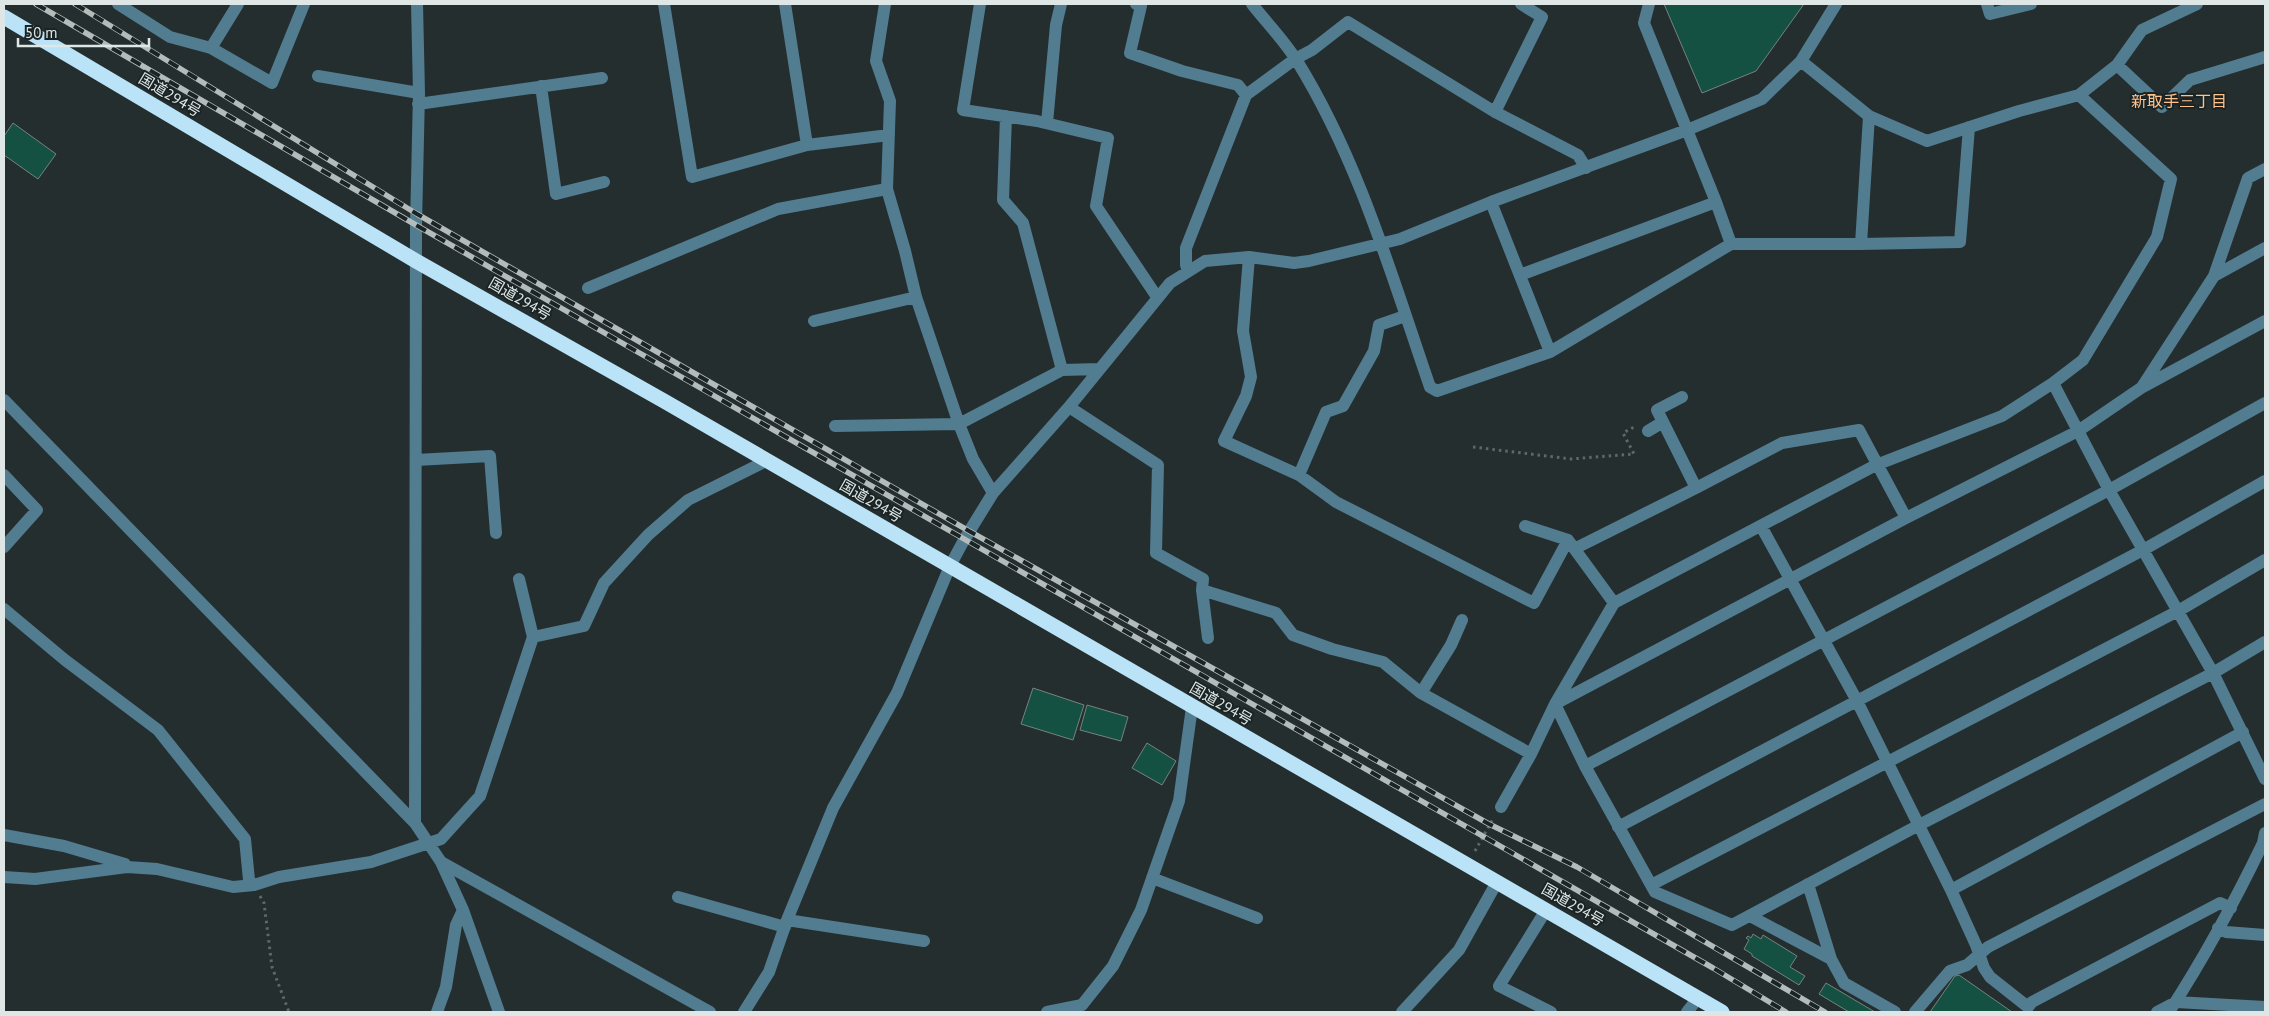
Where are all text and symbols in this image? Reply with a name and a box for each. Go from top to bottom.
scale bar [18,15,149,47]
text: 50 m [25,23,58,42]
street label: 国道294号 [136,69,205,121]
district label: 新取手三丁目 [2131,91,2227,111]
street label: 国道294号 [485,273,555,324]
street label: 国道294号 [836,475,906,526]
street label: 国道294号 [1186,678,1256,729]
street label: 国道294号 [1538,879,1608,930]

